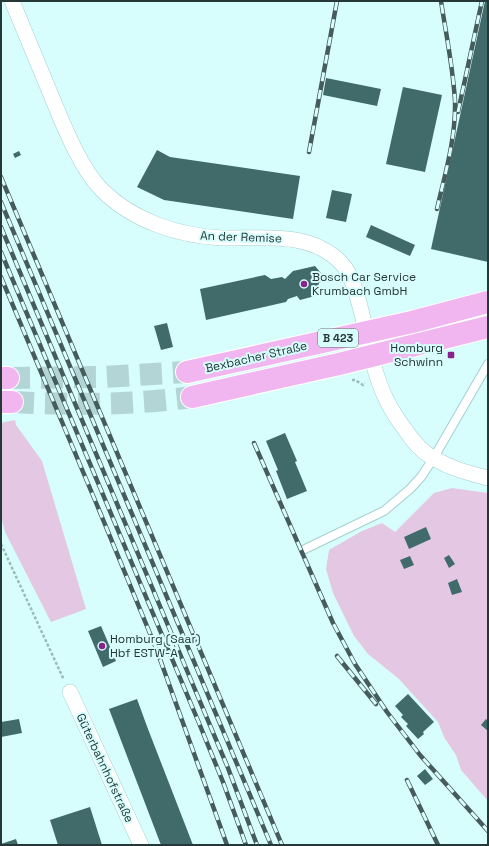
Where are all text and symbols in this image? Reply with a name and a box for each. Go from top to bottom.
street label: An der Remise [200,228,282,246]
place label: Bosch Car Service Krumbach GmbH [312,269,416,299]
marker: Bosch Car Service Krumbach GmbH [299,279,309,289]
road number: B 423 [318,329,358,347]
street label: Bexbacher Straße [203,337,309,377]
place label: Homburg Schwinn [390,340,443,370]
marker: Homburg Schwinn [446,350,456,360]
place label: Homburg (Saar) Hbf ESTW-A [110,631,200,661]
marker: Homburg (Saar) Hbf ESTW-A [97,641,107,651]
street label: Güterbahnhofstraße [73,711,137,825]

